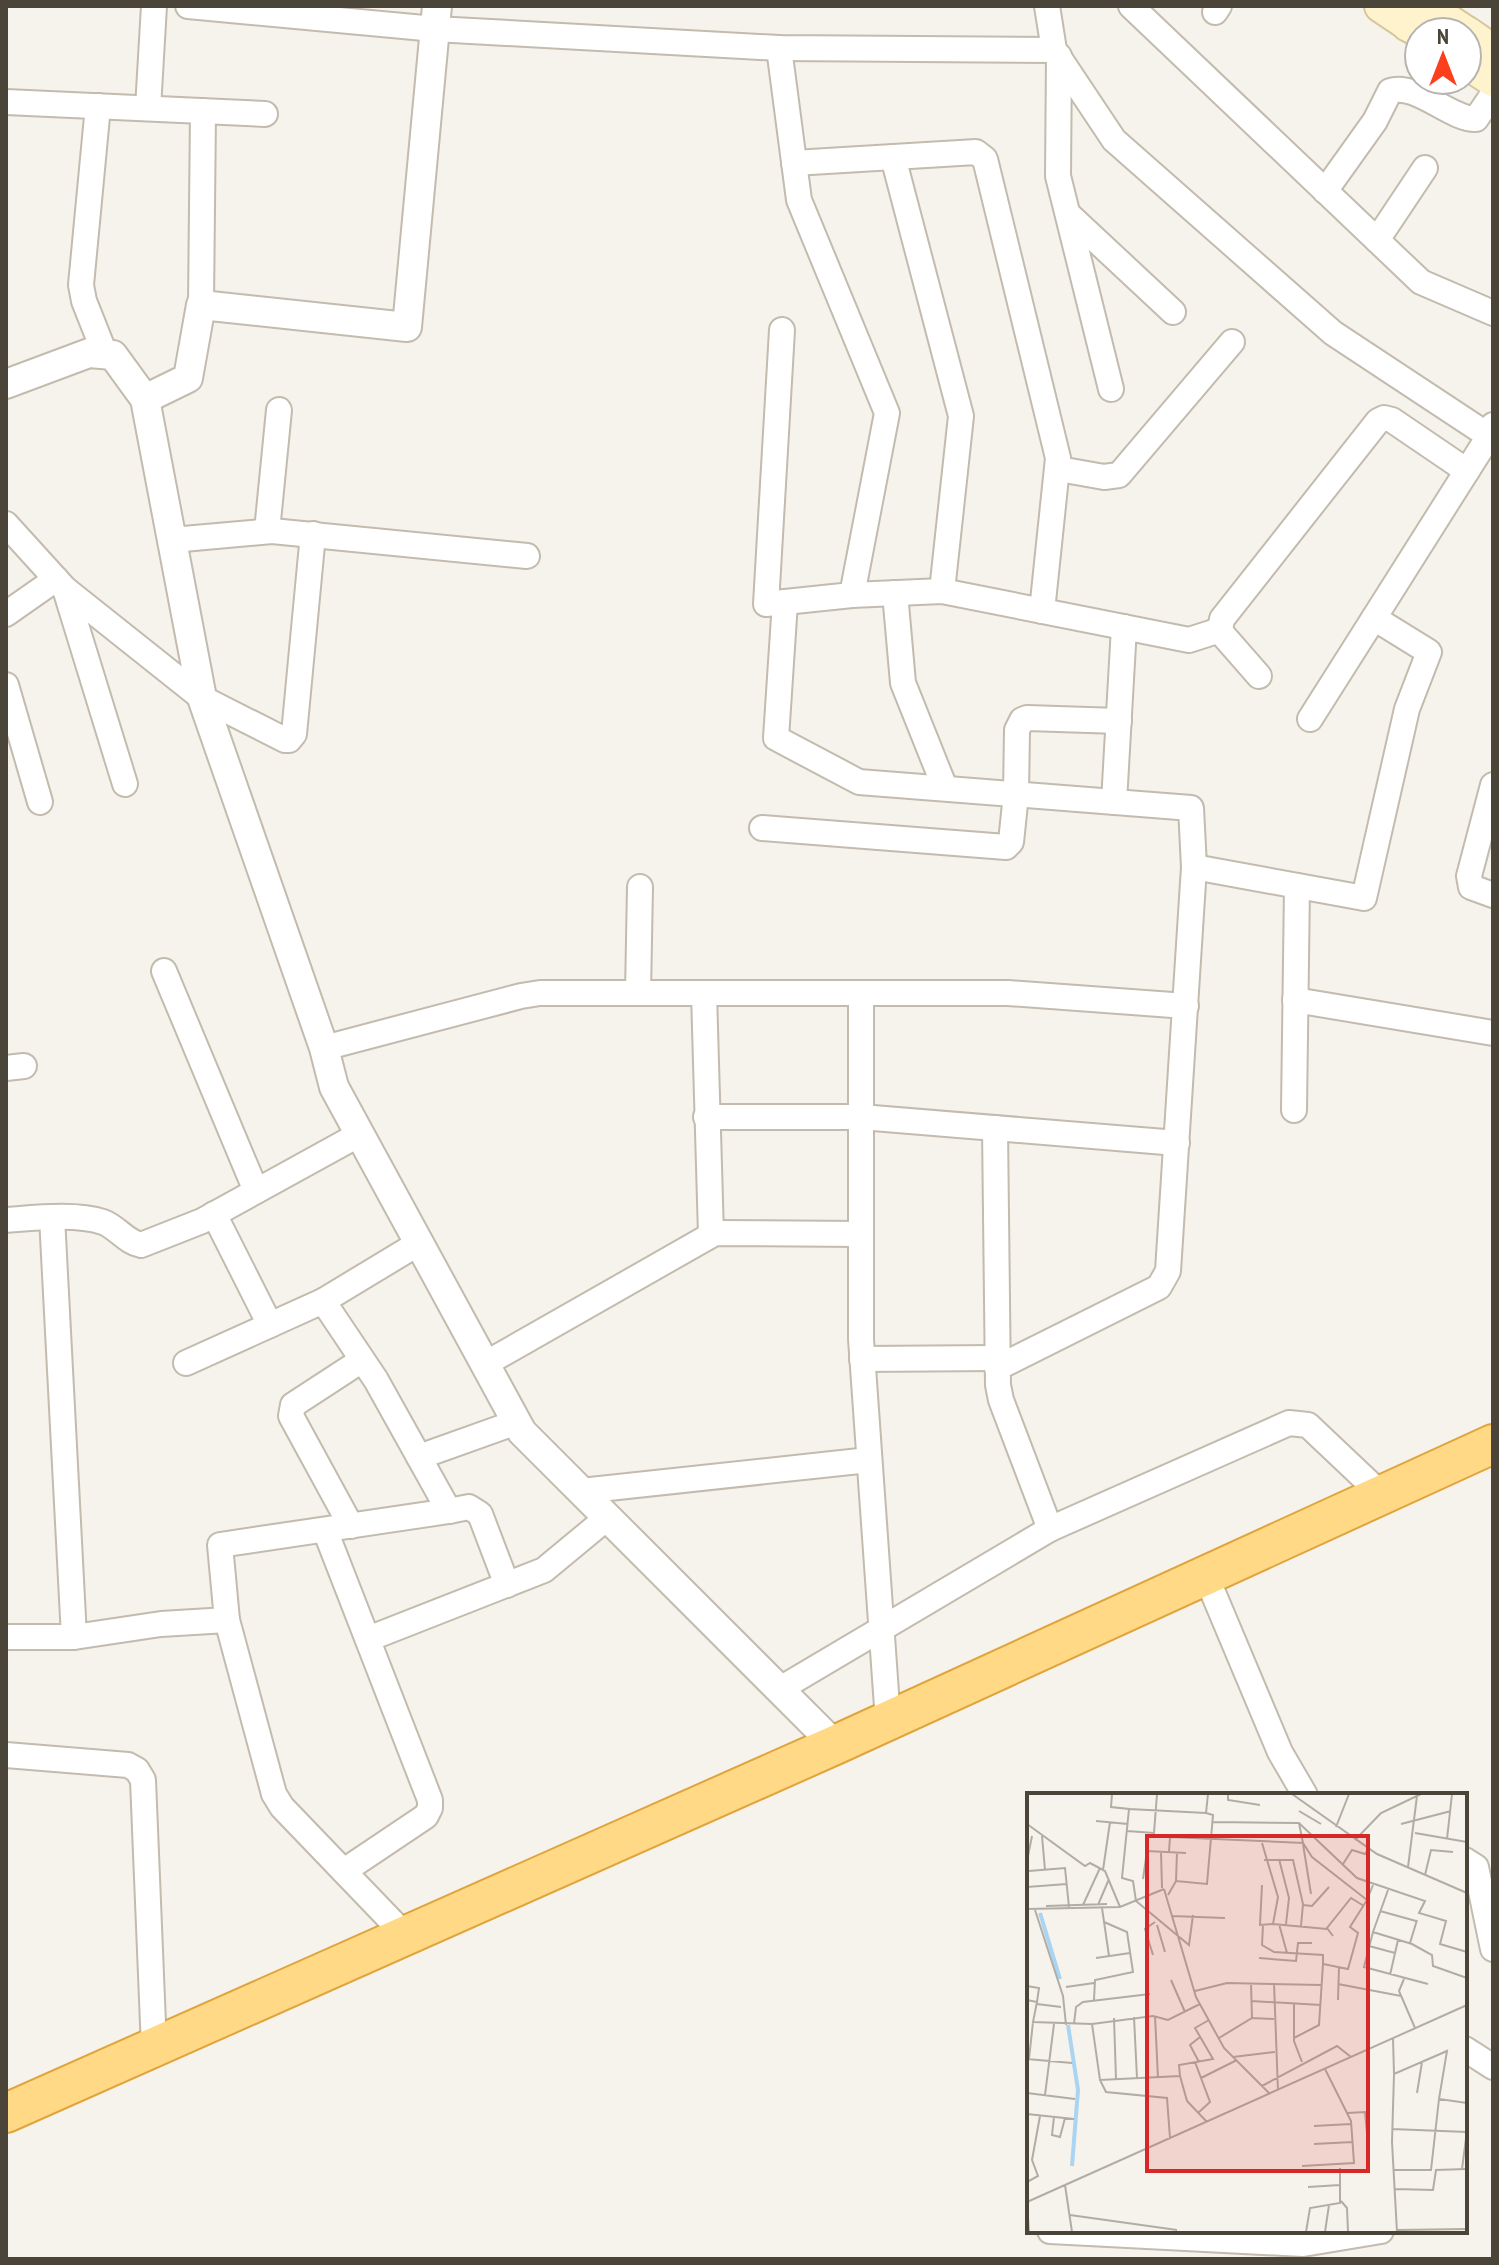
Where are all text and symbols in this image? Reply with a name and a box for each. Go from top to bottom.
north arrow [1403,16,1483,96]
text: N [1437,22,1449,50]
inset map [1027,1793,1467,2233]

